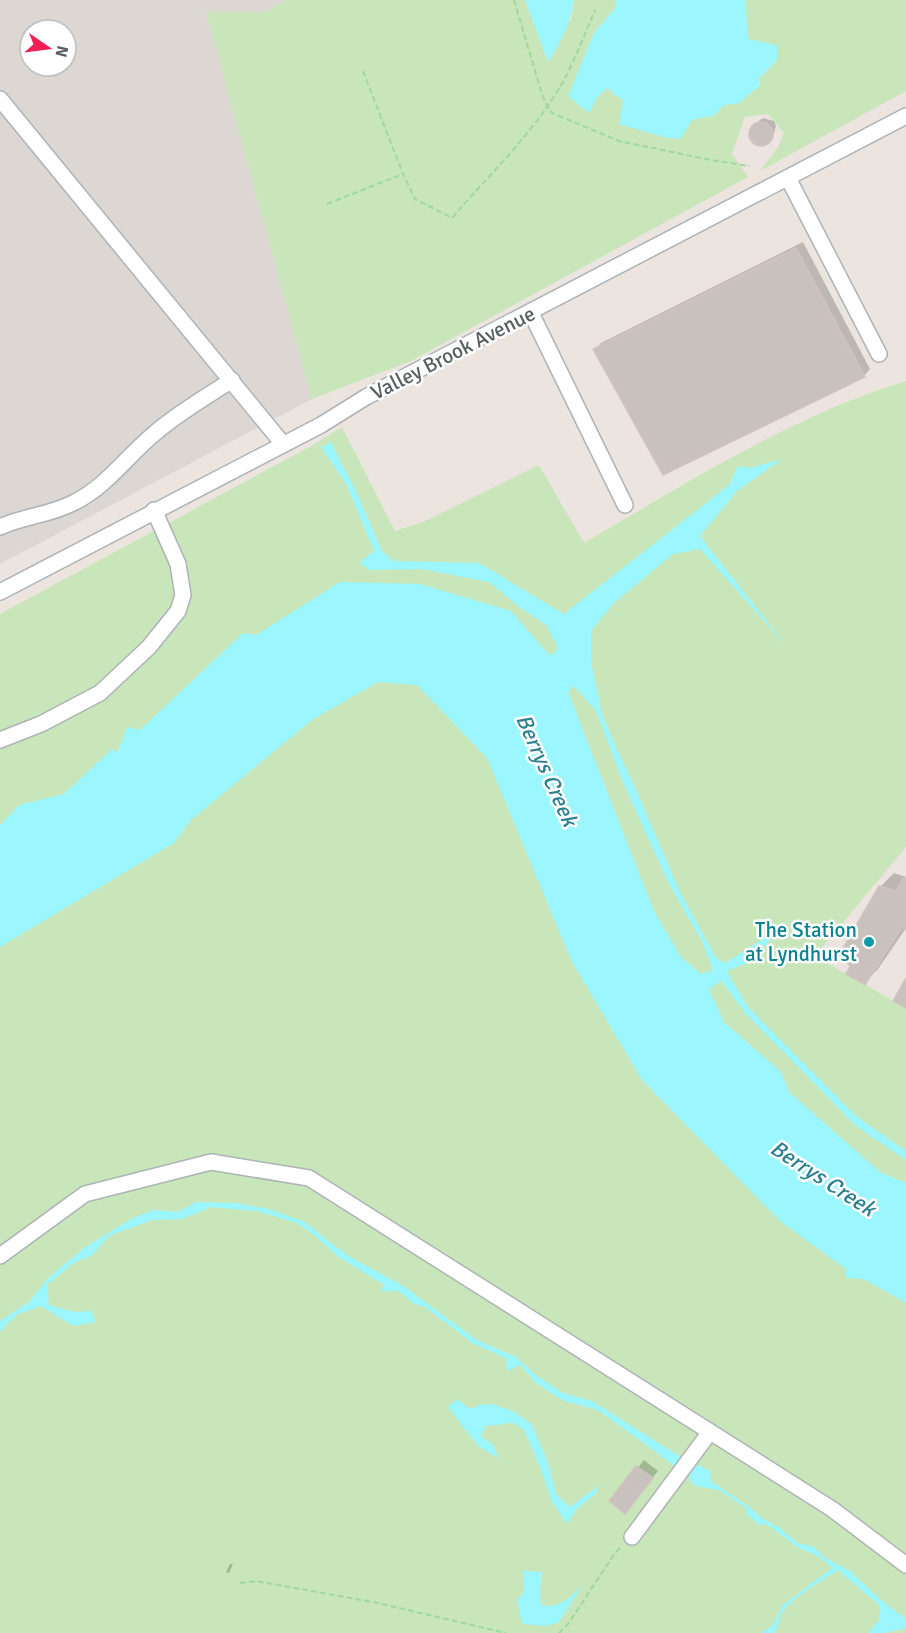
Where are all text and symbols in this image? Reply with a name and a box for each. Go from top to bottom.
north arrow [18,18,78,78]
text: N [51,44,73,59]
street label: Valley Brook Avenue [367,300,539,406]
water label: Berrys Creek [510,710,585,832]
place label: The Station at Lyndhurst [745,917,857,967]
marker: The Station at Lyndhurst [862,935,876,949]
water label: Berrys Creek [765,1134,882,1223]

